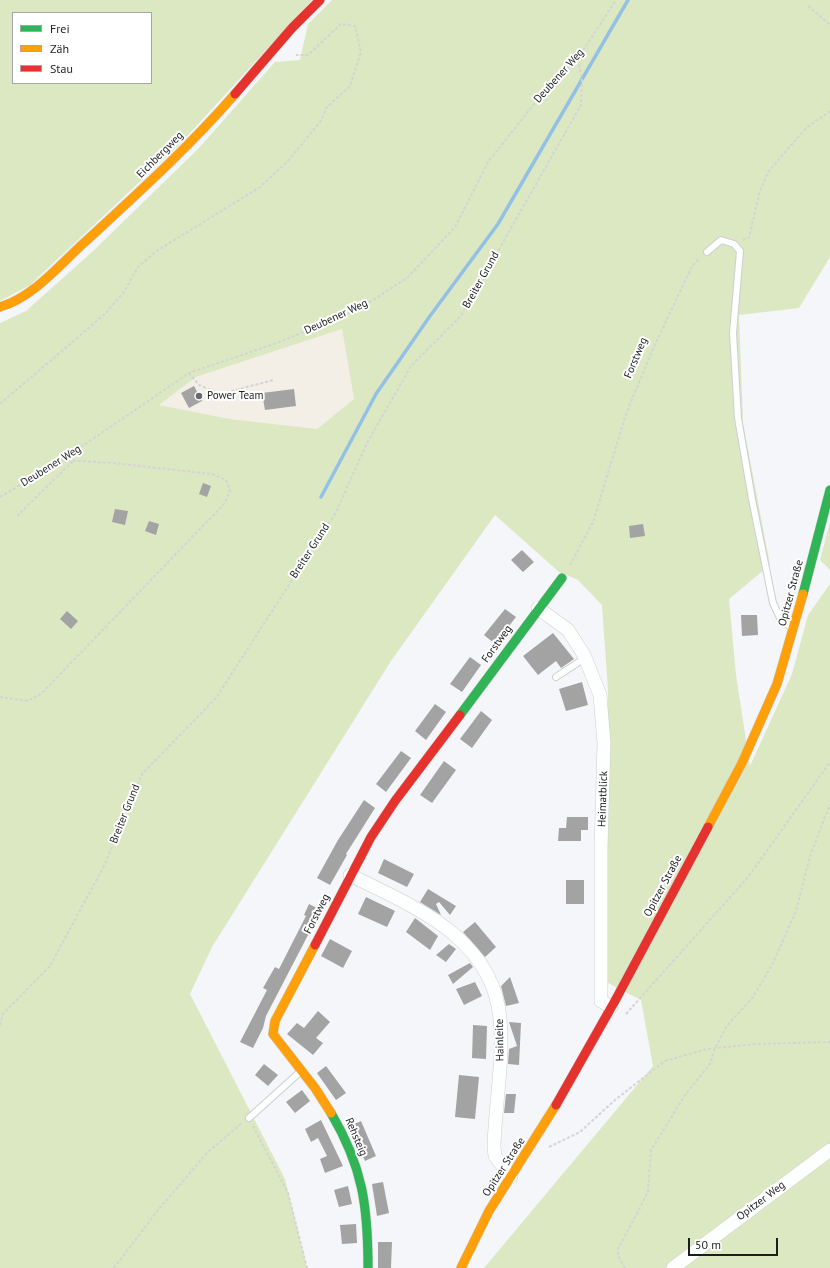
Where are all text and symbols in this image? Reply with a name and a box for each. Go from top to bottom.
legend [12,12,152,84]
text: Frei [50,21,70,36]
text: Zäh [50,41,69,56]
street label: Deubener Weg [531,46,587,106]
text: Stau [50,61,73,76]
street label: Eichbergweg [134,129,186,181]
street label: Breiter Grund [460,249,502,311]
street label: Deubener Weg [302,297,370,337]
street label: Forstweg [622,336,650,380]
place label: Power Team [207,389,263,403]
marker: Power Team [194,391,204,401]
street label: Deubener Weg [18,442,84,490]
street label: Breiter Grund [287,521,333,581]
street label: Opitzer Straße [776,558,806,628]
street label: Forstweg [479,623,515,665]
street label: Heimatblick [595,771,611,827]
street label: Breiter Grund [107,782,143,846]
street label: Opitzer Straße [641,853,685,919]
street label: Forstweg [301,892,333,936]
street label: Hainleite [493,1019,507,1061]
street label: Rehsteig [342,1116,370,1158]
street label: Opitzer Straße [480,1135,528,1199]
street label: Opitzer Weg [734,1179,788,1223]
scale bar [690,1230,780,1256]
text: 50 m [695,1237,721,1252]

